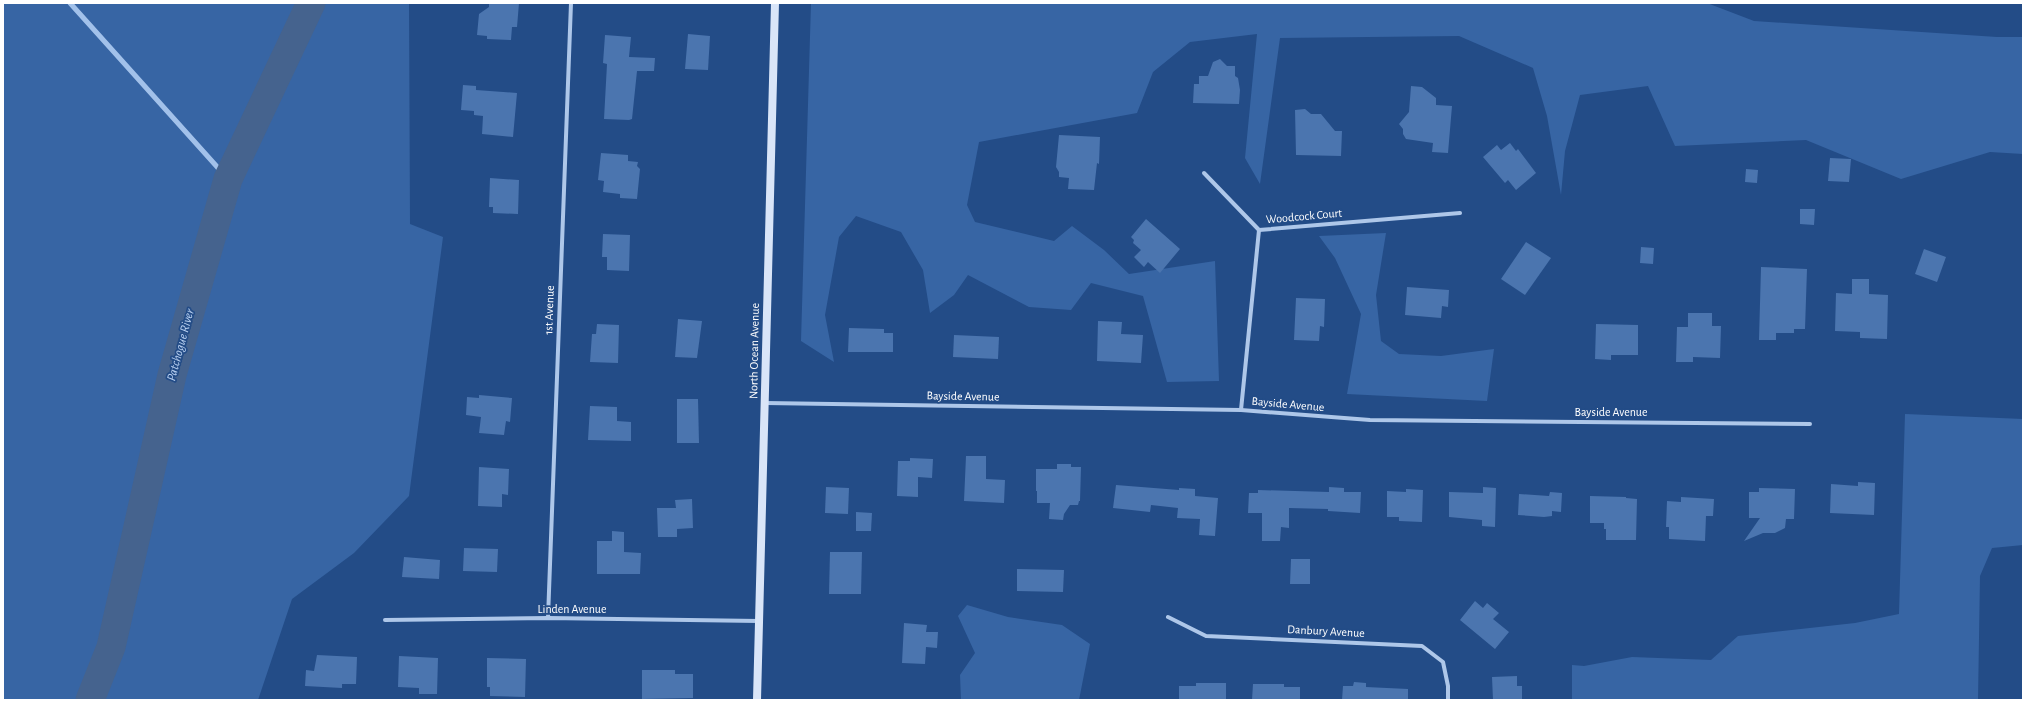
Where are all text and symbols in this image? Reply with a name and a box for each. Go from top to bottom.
street label: Woodcock Court [1265,207,1343,225]
street label: 1st Avenue [542,285,556,335]
street label: North Ocean Avenue [747,303,761,399]
water label: Patchogue River [165,307,197,383]
street label: Bayside Avenue [926,389,1000,404]
street label: Bayside Avenue [1251,395,1325,414]
street label: Bayside Avenue [1574,406,1648,419]
street label: Linden Avenue [538,603,607,615]
street label: Danbury Avenue [1287,623,1365,640]

